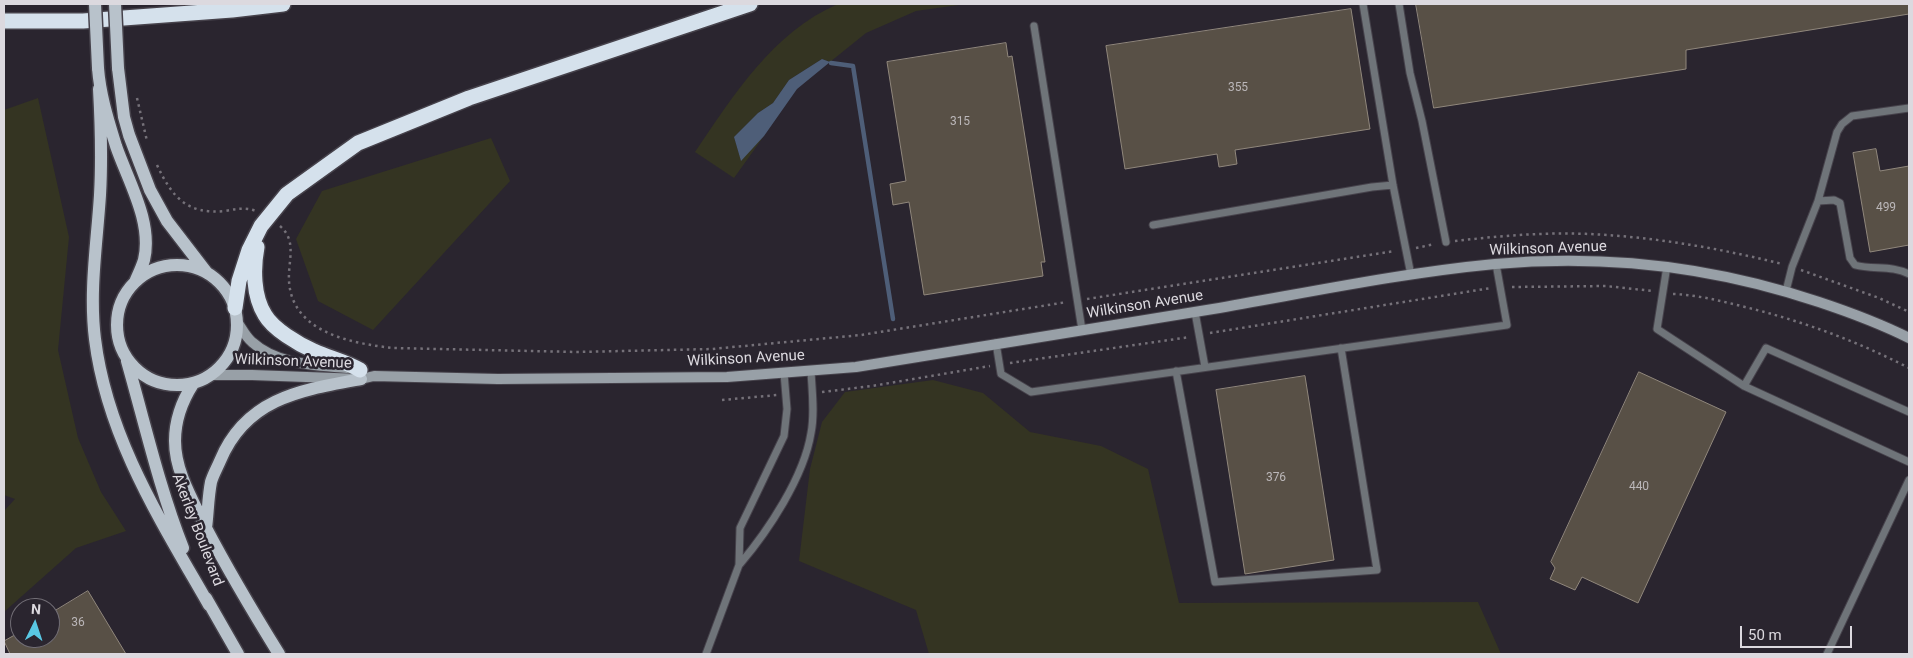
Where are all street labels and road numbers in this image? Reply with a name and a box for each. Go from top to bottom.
street label: Wilkinson Avenue [1489,238,1607,260]
street label: Wilkinson Avenue [1086,287,1204,323]
street label: Wilkinson Avenue [687,347,805,371]
street label: Wilkinson Avenue [234,351,352,373]
street label: Akerley Boulevard [167,471,227,589]

